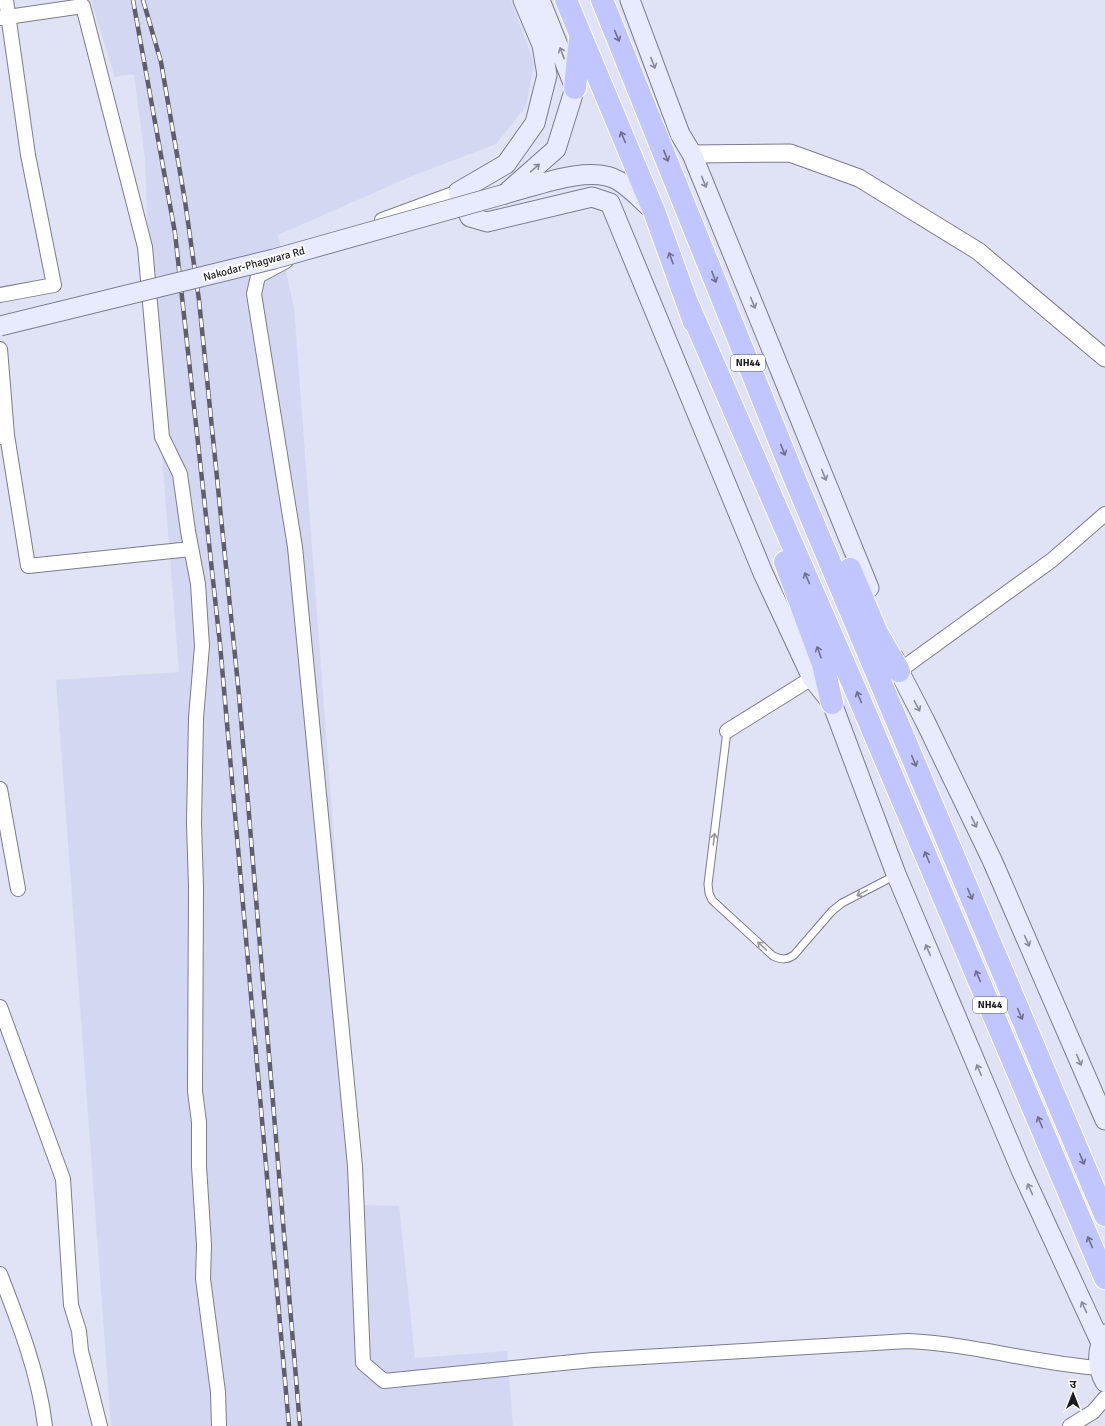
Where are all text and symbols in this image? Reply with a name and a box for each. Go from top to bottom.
one-way arrow [614,30,622,42]
one-way arrow [558,48,566,60]
one-way arrow [650,56,658,68]
one-way arrow [619,131,626,143]
one-way arrow [663,150,671,162]
one-way arrow [529,164,540,173]
one-way arrow [700,176,708,188]
street label: Nakodar-Phagwara Rd [202,244,306,284]
one-way arrow [667,252,675,264]
one-way arrow [710,271,718,283]
one-way arrow [750,296,757,308]
road number: NH44 [731,355,765,371]
one-way arrow [780,443,788,455]
one-way arrow [820,468,828,480]
one-way arrow [803,573,810,585]
one-way arrow [814,646,822,658]
one-way arrow [855,692,862,704]
one-way arrow [914,699,921,711]
one-way arrow [911,754,918,766]
one-way arrow [971,816,978,828]
one-way arrow [710,833,717,846]
one-way arrow [923,851,930,863]
one-way arrow [967,887,974,899]
one-way arrow [856,890,868,897]
one-way arrow [1024,935,1031,947]
one-way arrow [758,942,768,951]
one-way arrow [924,945,931,957]
one-way arrow [974,971,981,983]
road number: NH44 [973,997,1007,1013]
one-way arrow [1017,1007,1025,1019]
one-way arrow [1076,1054,1083,1066]
one-way arrow [974,1064,982,1076]
one-way arrow [1036,1116,1043,1128]
one-way arrow [1078,1153,1086,1165]
one-way arrow [1026,1184,1033,1196]
one-way arrow [1086,1236,1093,1248]
one-way arrow [1080,1302,1087,1314]
north arrow [1053,1374,1093,1414]
text: उ [1070,1378,1077,1391]

